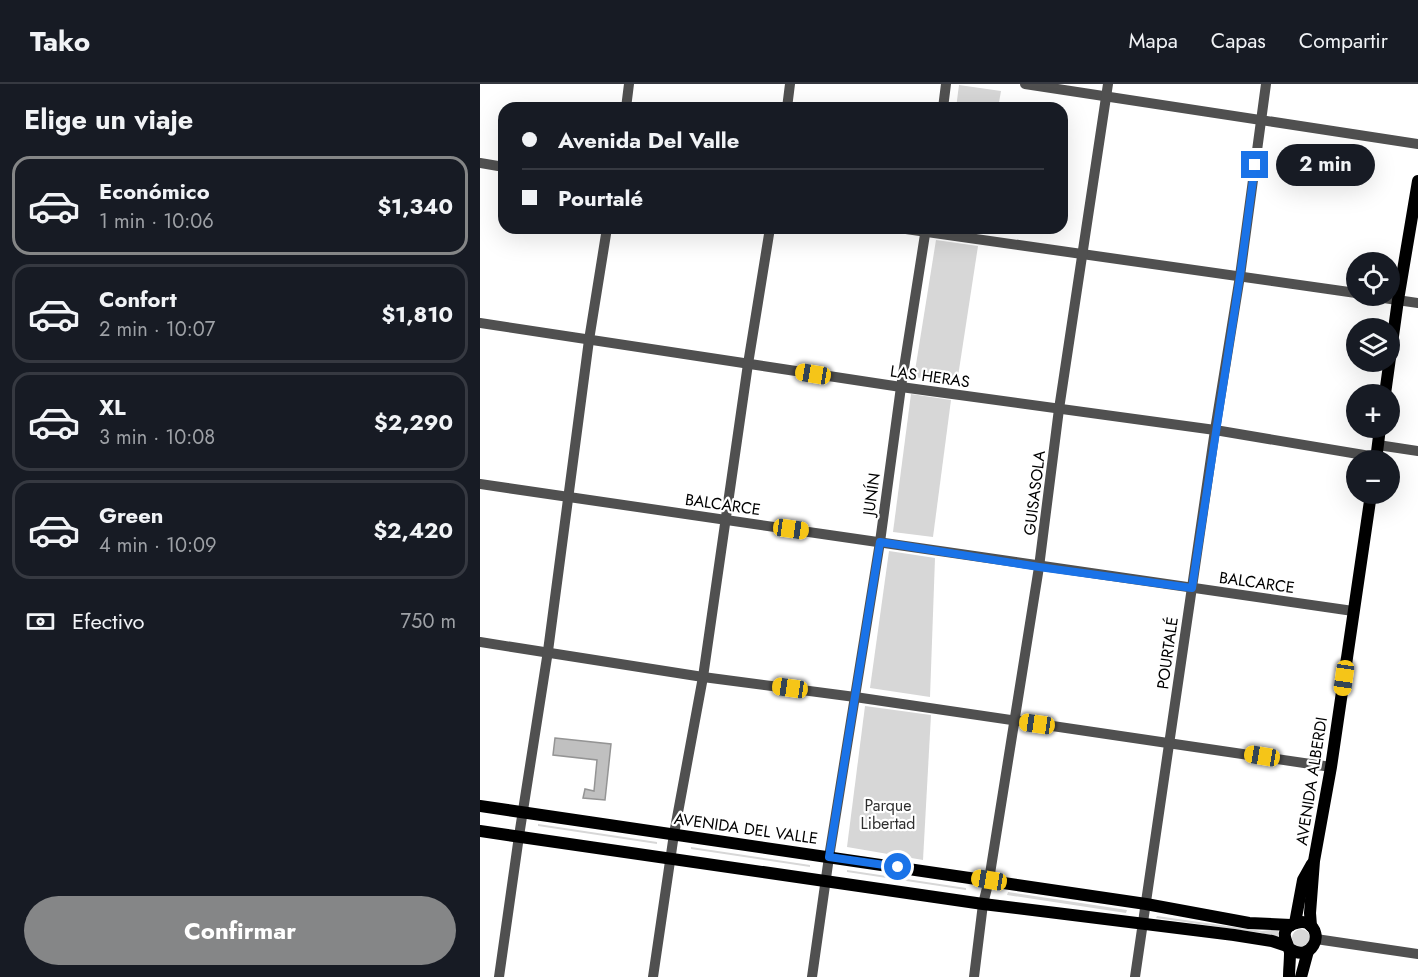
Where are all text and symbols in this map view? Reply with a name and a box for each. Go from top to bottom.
text: Tako [30,21,90,62]
text: Mapa [1129,26,1178,56]
text: Capas [1211,26,1266,56]
text: Compartir [1299,26,1388,56]
text: Elige un viaje [24,100,193,139]
text: Avenida Del Valle [558,124,739,156]
callout: 2 min [1276,144,1375,186]
text: 2 min [1299,150,1352,179]
route end [1241,151,1268,178]
text: Económico [99,175,210,207]
icon: car [27,179,81,233]
text: Pourtalé [558,182,643,214]
text: $1,340 [377,190,453,222]
text: 1 min · 10:06 [99,207,214,236]
map controls [1346,252,1400,504]
button: locate [1346,252,1400,306]
text: Confort [99,283,177,315]
icon: car [27,287,81,341]
text: $1,810 [381,298,453,330]
text: 2 min · 10:07 [99,315,215,344]
button: layers [1346,318,1400,372]
street label: LAS HERAS [889,360,972,394]
car [794,362,832,386]
button: + [1346,384,1400,438]
text: XL [99,391,126,423]
icon: car [27,395,81,449]
text: $2,290 [374,406,453,438]
text: 3 min · 10:08 [99,423,215,452]
street label: GUISASOLA [1018,449,1051,537]
button: − [1346,450,1400,504]
street label: JUNÍN [857,471,886,519]
street label: BALCARCE [684,488,762,521]
text: Green [99,499,163,531]
icon: car [27,503,81,557]
text: $2,420 [373,514,453,546]
car [772,518,810,540]
text: 4 min · 10:09 [99,531,216,560]
street label: BALCARCE [1218,566,1296,599]
icon: cash [24,605,57,638]
text: Efectivo [72,605,145,637]
text: 750 m [401,607,456,636]
street label: POURTALÉ [1151,615,1184,691]
car [1333,659,1355,697]
car [771,677,809,699]
car [1018,713,1056,735]
street label: AVENIDA ALBERDI [1290,715,1333,847]
car [1243,744,1281,768]
park label: Parque Libertad [861,794,915,835]
street label: AVENIDA DEL VALLE [673,807,819,850]
route start [884,853,911,880]
car [970,868,1008,892]
button: Confirmar [24,896,456,965]

